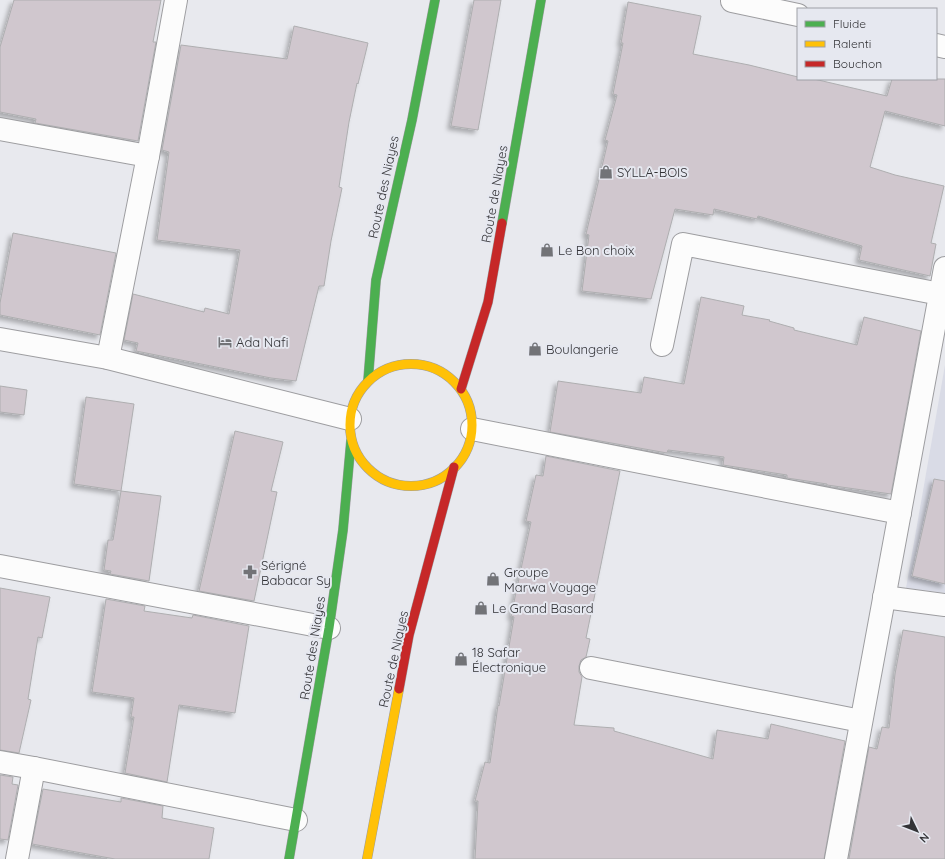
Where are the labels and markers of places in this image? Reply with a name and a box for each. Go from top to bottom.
shop icon: SYLLA-BOIS [598,164,614,180]
place label: SYLLA-BOIS [617,164,688,180]
shop icon: Le Bon choix [539,242,555,258]
place label: Le Bon choix [558,242,634,258]
hotel icon: Ada Nafi [217,334,233,350]
place label: Ada Nafi [236,334,289,350]
shop icon: Boulangerie [527,341,543,357]
place label: Boulangerie [546,341,618,357]
place label: Sérigné Babacar Sy [261,557,331,588]
pharmacy icon: Sérigné Babacar Sy [242,564,258,580]
place label: Groupe Marwa Voyage [504,564,596,595]
shop icon: Groupe Marwa Voyage [485,571,501,587]
shop icon: Le Grand Basard [473,600,489,616]
place label: Le Grand Basard [492,600,594,616]
place label: 18 Safar Électronique [472,644,546,675]
shop icon: 18 Safar Électronique [453,651,469,667]

